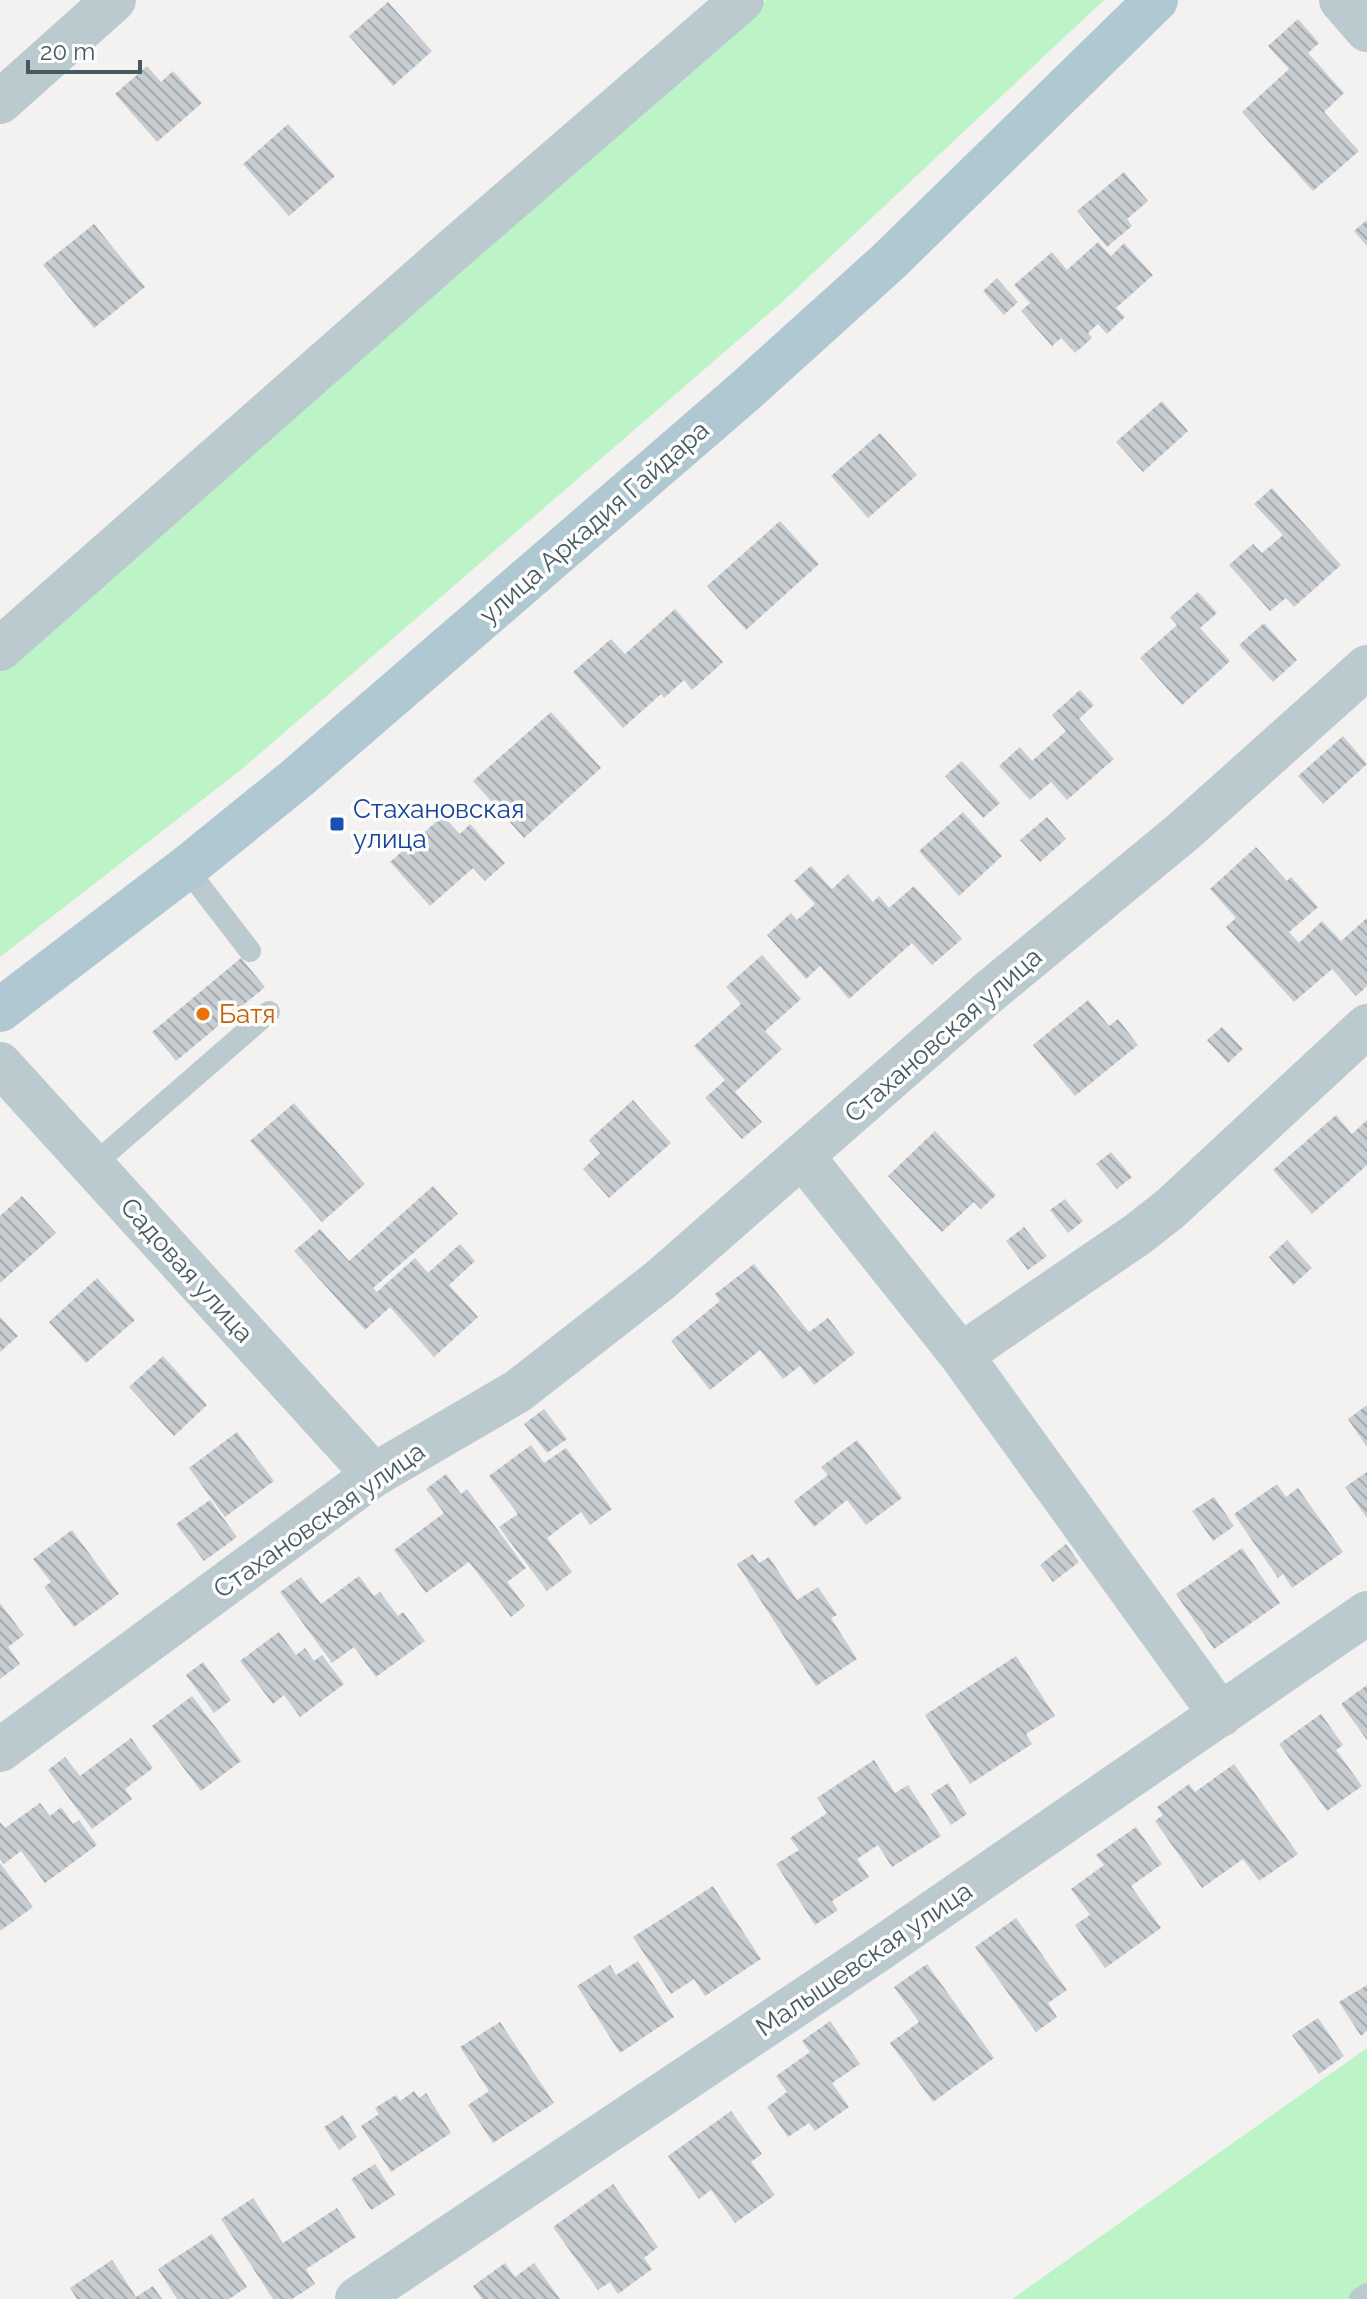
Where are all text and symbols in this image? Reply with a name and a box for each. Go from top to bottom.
scale bar [28,24,140,74]
text: 20 m [40,37,95,66]
street label: улица Аркадия Гайдара [473,414,715,630]
place label: Стахановская улица [353,794,524,854]
marker: Стахановская улица [328,815,346,833]
street label: Стахановская улица [838,941,1048,1129]
place label: Батя [219,999,276,1029]
marker: Батя [194,1005,212,1023]
street label: Садовая улица [114,1192,260,1348]
street label: Стахановская улица [208,1436,430,1604]
street label: Малышевская улица [750,1876,978,2042]

